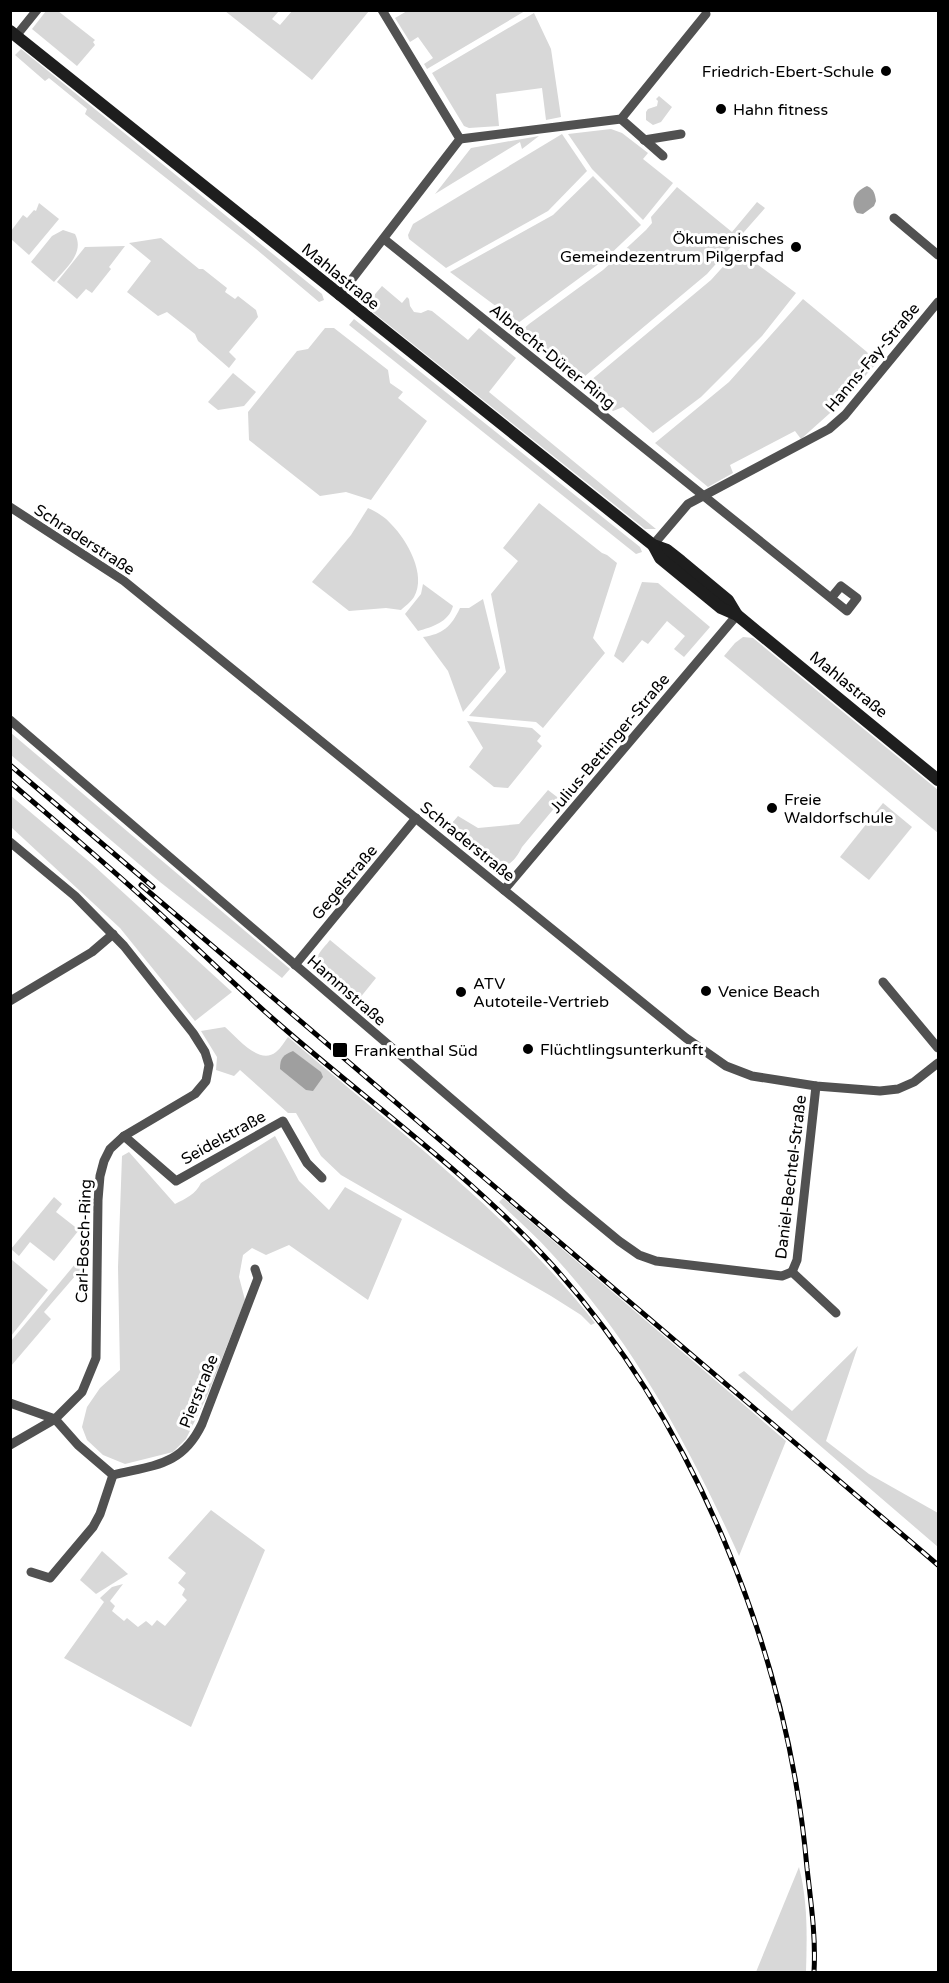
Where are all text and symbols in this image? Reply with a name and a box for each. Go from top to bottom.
place label: Friedrich-Ebert-Schule [702,62,874,82]
marker: Friedrich-Ebert-Schule [879,64,893,78]
place label: Hahn fitness [733,100,828,120]
marker: Hahn fitness [714,102,728,116]
place label: Ökumenisches Gemeindezentrum Pilgerpfad [560,229,784,267]
street label: Mahlastraße [297,239,384,314]
marker: Ökumenisches Gemeindezentrum Pilgerpfad [789,240,803,254]
street label: Hanns-Fay-Straße [821,299,924,416]
street label: Albrecht-Dürer-Ring [485,300,619,414]
street label: Schraderstraße [30,500,139,580]
street label: Mahlastraße [805,647,892,722]
street label: Julius-Bettinger-Straße [545,670,674,818]
place label: Freie Waldorfschule [784,790,893,828]
street label: Schraderstraße [416,797,519,886]
marker: Freie Waldorfschule [765,801,779,815]
street label: Gegelstraße [308,841,382,924]
street label: Hammstraße [303,951,390,1030]
place label: ATV Autoteile-Vertrieb [473,974,609,1012]
place label: Venice Beach [718,982,820,1002]
marker: Venice Beach [699,984,713,998]
marker: ATV Autoteile-Vertrieb [454,985,468,999]
place label: Flüchtlingsunterkunft [540,1040,704,1060]
marker: Frankenthal Süd [331,1041,349,1059]
place label: Frankenthal Süd [354,1041,478,1061]
marker: Flüchtlingsunterkunft [521,1042,535,1056]
street label: Daniel-Bechtel-Straße [771,1094,811,1260]
street label: Seidelstraße [178,1106,269,1169]
street label: Carl-Bosch-Ring [72,1179,96,1303]
street label: Pierstraße [175,1352,223,1431]

